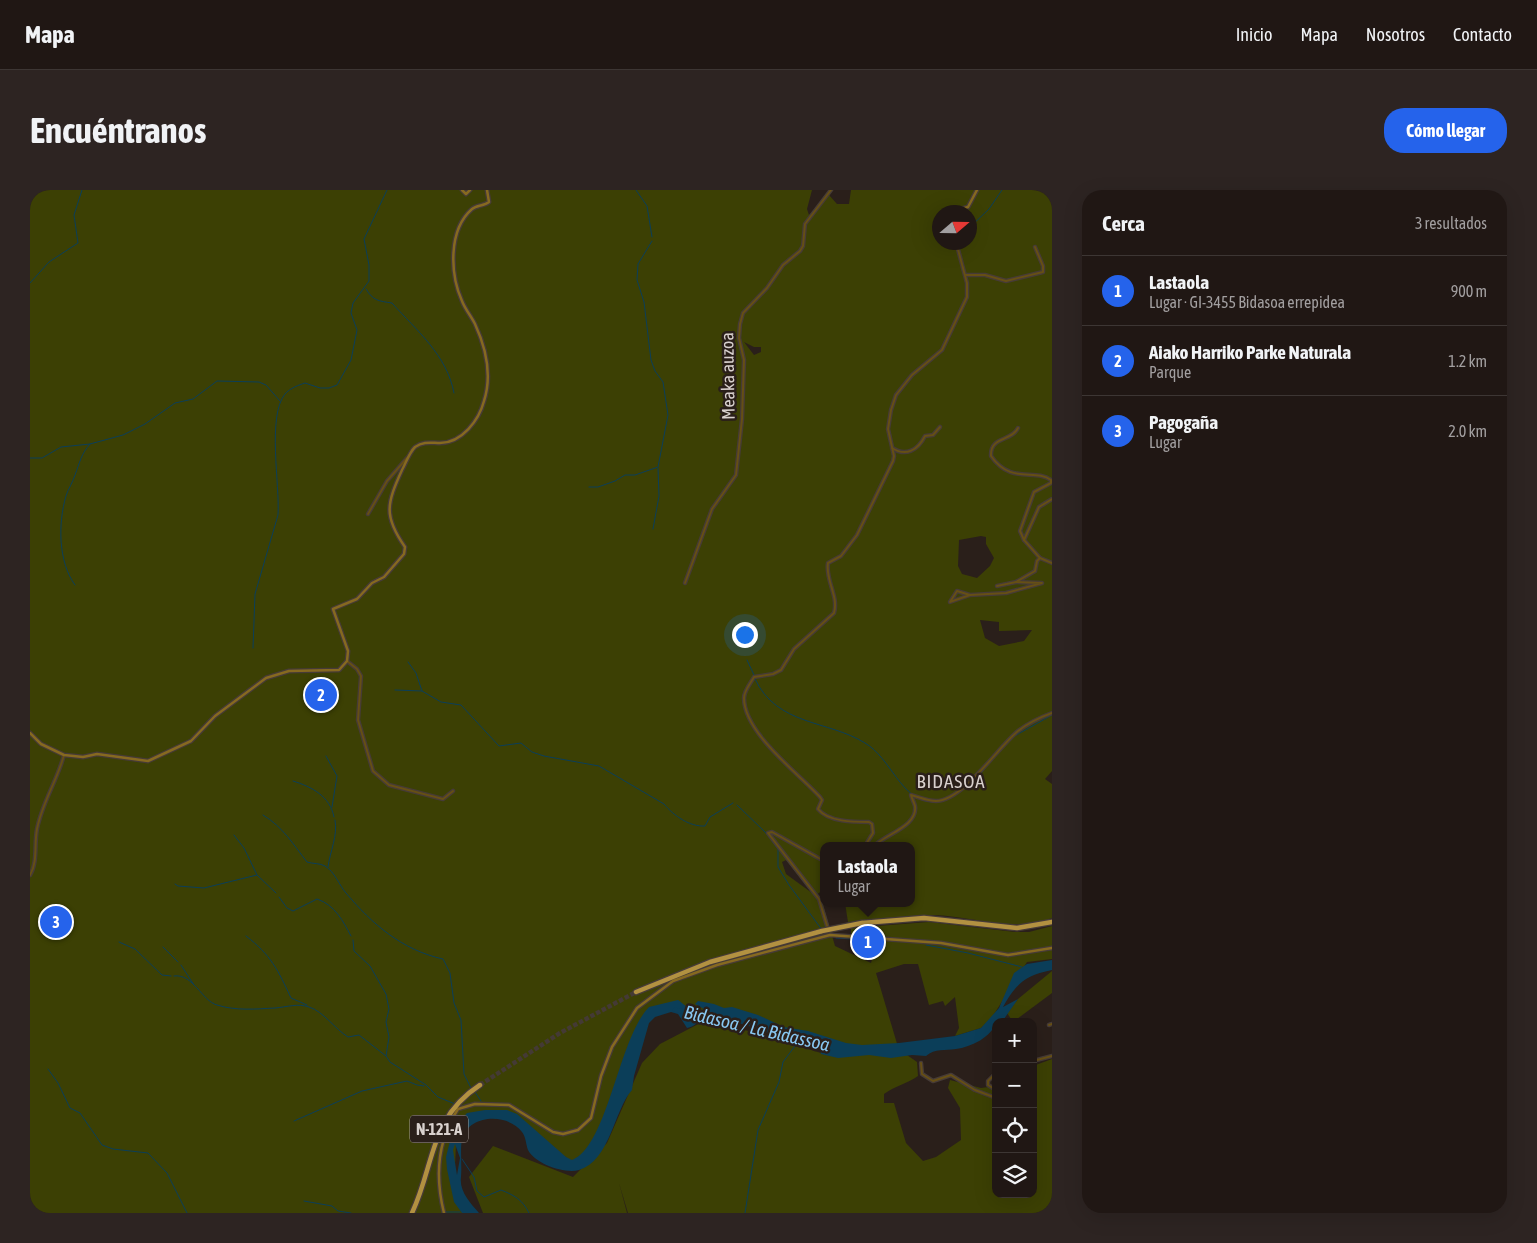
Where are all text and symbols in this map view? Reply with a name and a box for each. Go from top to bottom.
text: Mapa [25,21,75,48]
text: Inicio [1236,24,1272,45]
text: Mapa [1300,24,1338,45]
text: Nosotros [1366,24,1425,45]
text: Contacto [1453,24,1512,45]
button: Cómo llegar [1384,108,1507,153]
text: Encuéntranos [30,110,206,150]
north arrow [932,205,977,250]
text: Cerca [1102,211,1145,235]
text: 3 resultados [1415,214,1487,232]
text: Lastaola [1149,271,1209,293]
text: 1 [1114,282,1122,300]
text: 900 m [1451,282,1487,300]
text: Lugar · GI-3455 Bidasoa errepidea [1149,293,1345,311]
street label: Meaka auzoa [716,332,739,420]
text: Aiako Harriko Parke Naturala [1149,341,1351,363]
text: 2 [1114,352,1122,370]
text: 1.2 km [1448,352,1487,370]
text: Parque [1149,363,1191,381]
text: Pagogaña [1149,411,1218,433]
text: 3 [1114,422,1122,440]
text: 2.0 km [1448,422,1487,440]
text: Lugar [1149,433,1182,451]
your location [732,622,758,648]
pin: 2 [305,676,337,714]
district label: BIDASOA [916,770,986,792]
popup [820,842,915,907]
text: Lastaola [837,855,898,877]
text: Lugar [837,877,870,895]
pin: 3 [40,903,72,941]
pin: 1 [852,923,884,961]
water label: Bidasoa / La Bidassoa [682,1001,832,1055]
map controls [992,1018,1037,1198]
button: + [992,1018,1037,1063]
button: − [992,1063,1037,1108]
button: locate [992,1108,1037,1153]
road number: N-121-A [410,1116,468,1142]
button: layers [992,1153,1037,1198]

